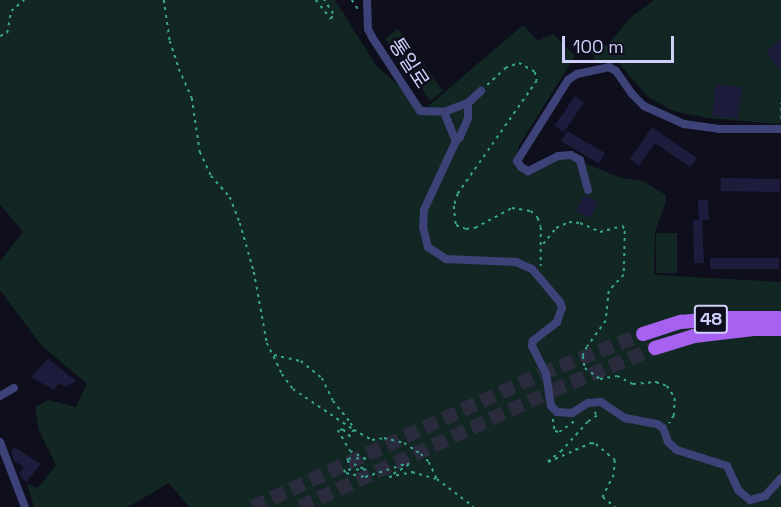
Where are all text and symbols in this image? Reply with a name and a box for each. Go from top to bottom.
scale bar [565,24,678,62]
street label: 통일로 [384,33,434,93]
text: 100 m [573,35,624,58]
road number: 48 [693,304,729,334]

